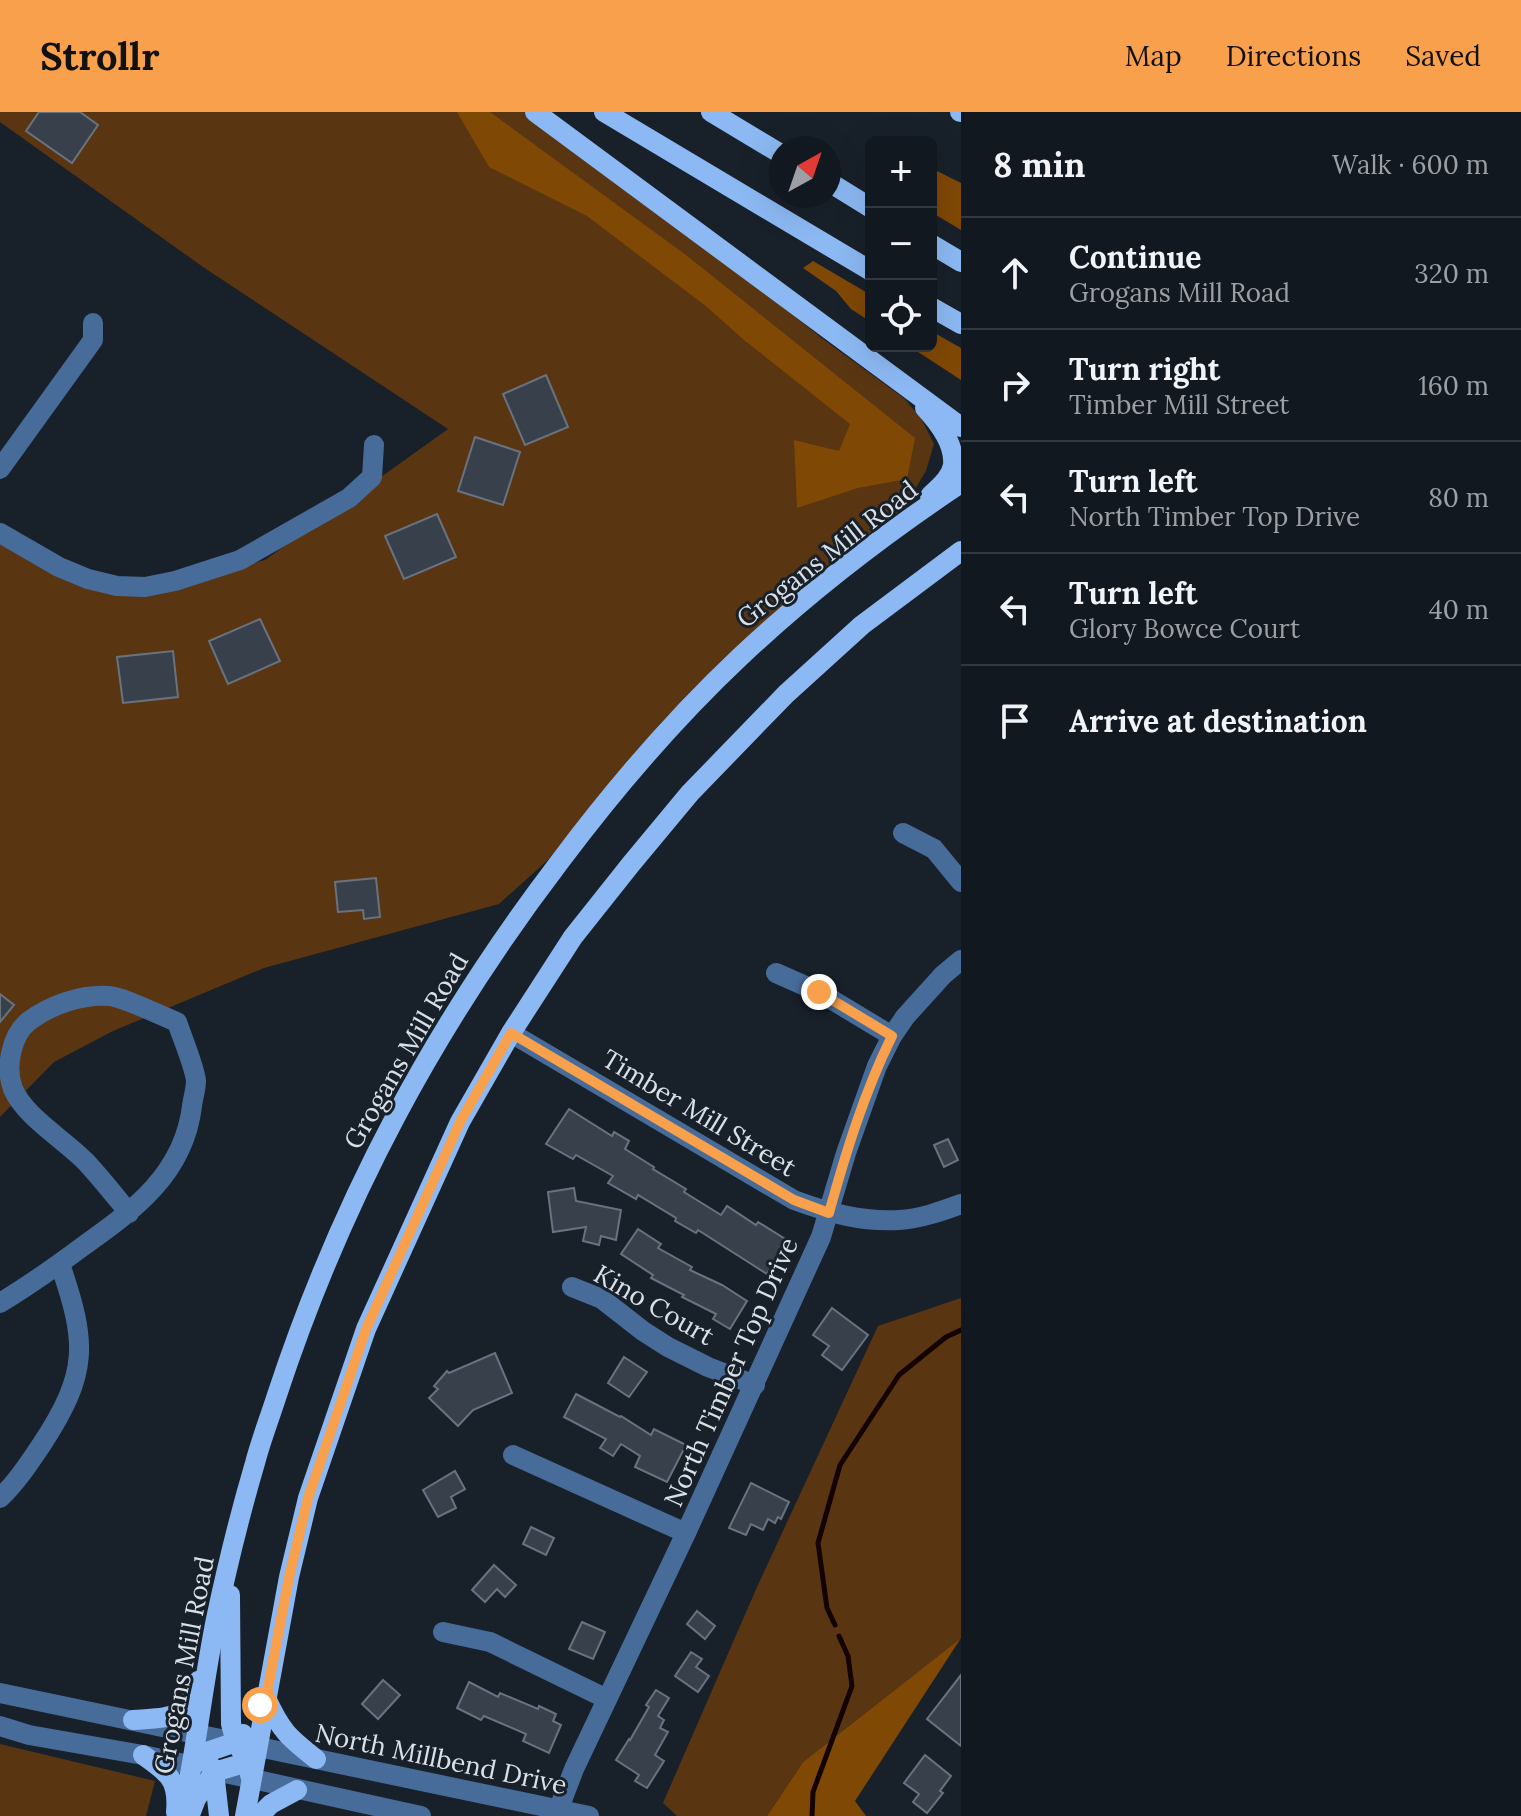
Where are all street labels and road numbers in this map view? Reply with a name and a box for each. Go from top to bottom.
street label: Grogans Mill Road [729,473,924,635]
street label: Grogans Mill Road [336,947,475,1155]
street label: Timber Mill Street [596,1042,802,1183]
street label: North Timber Top Drive [656,1232,805,1512]
street label: Kino Court [588,1257,720,1352]
street label: Grogans Mill Road [146,1553,221,1777]
street label: North Millbend Drive [312,1716,570,1801]

